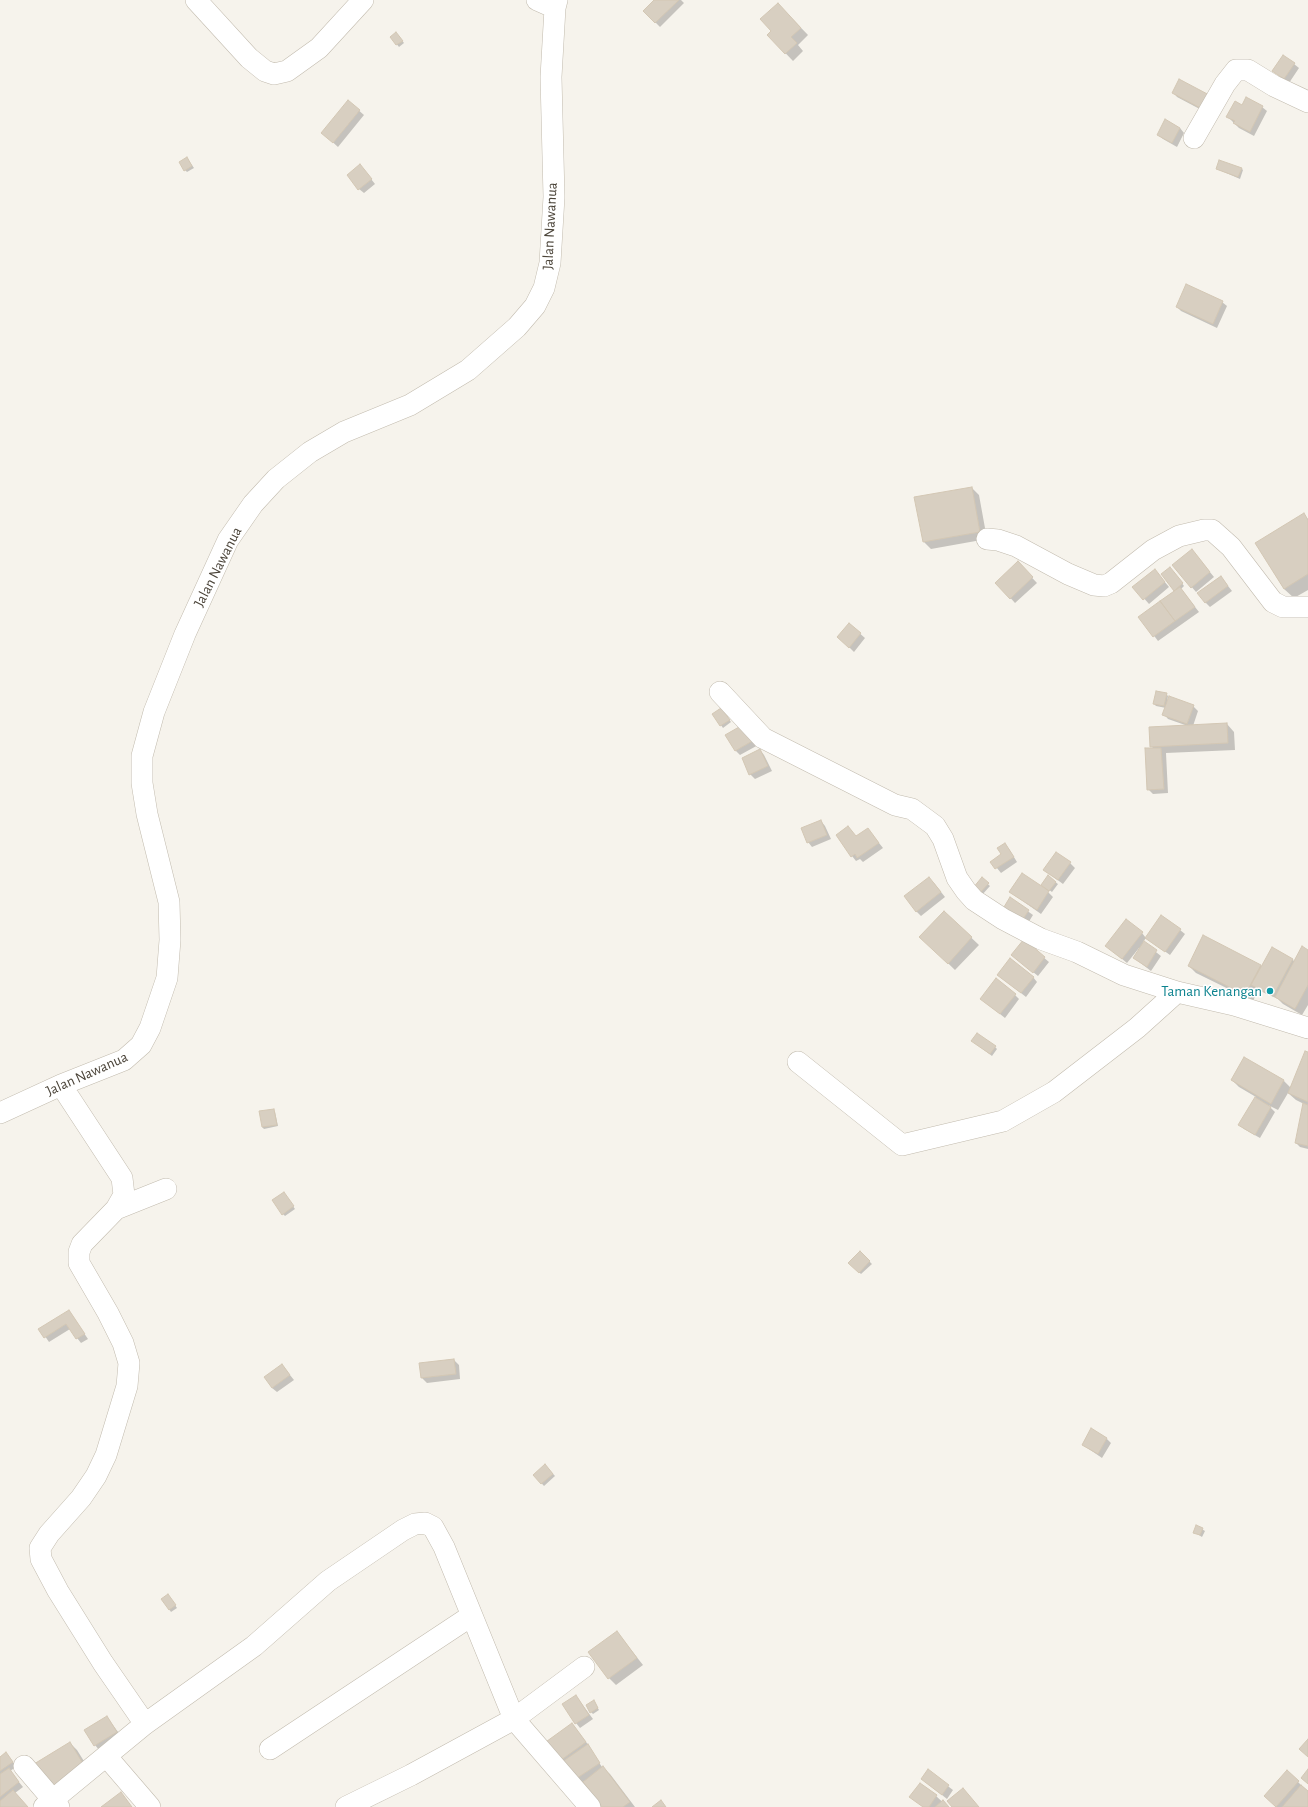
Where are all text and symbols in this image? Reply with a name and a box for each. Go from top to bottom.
street label: Jalan Nawanua [539,182,561,270]
street label: Jalan Nawanua [190,524,246,610]
place label: Taman Kenangan [1161,982,1262,1000]
marker: Taman Kenangan [1265,986,1275,996]
street label: Jalan Nawanua [43,1048,131,1100]

